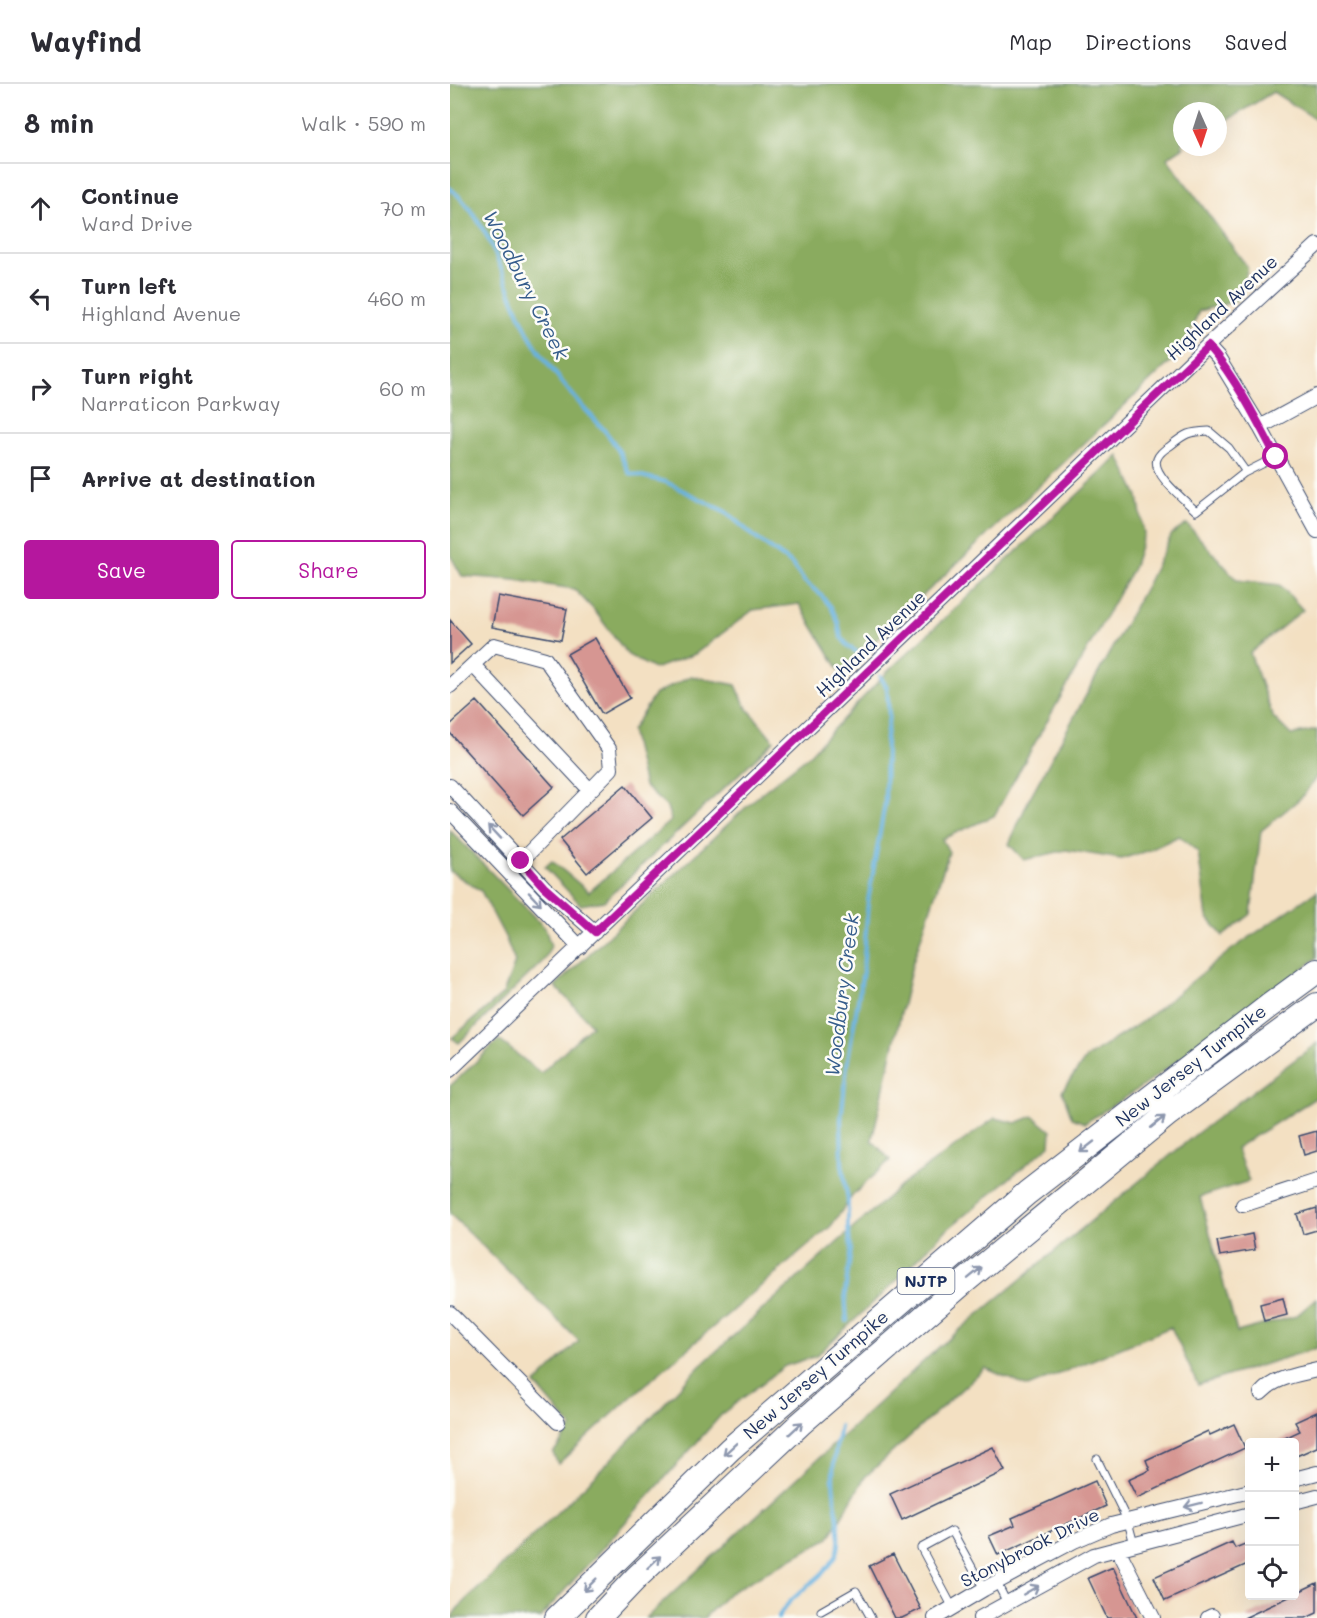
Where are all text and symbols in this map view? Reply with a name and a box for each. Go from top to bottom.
text: Wayfind [30,23,141,59]
text: Map [1009,28,1052,55]
text: Directions [1085,28,1192,55]
text: Saved [1225,28,1287,55]
north arrow [1173,102,1227,156]
text: 8 min [24,106,94,140]
text: Walk · 590 m [301,110,426,136]
text: Continue [81,181,179,210]
icon: ahead [24,192,57,225]
text: 70 m [380,195,426,221]
water label: Woodbury Creek [478,205,576,364]
text: Ward Drive [81,210,193,236]
street label: Highland Avenue [1160,249,1282,365]
text: Turn left [81,271,177,300]
icon: left [24,282,57,315]
text: 460 m [368,285,426,311]
text: Highland Avenue [81,300,241,326]
text: Turn right [81,361,193,390]
icon: right [24,372,57,405]
text: 60 m [379,375,426,401]
text: Narraticon Parkway [81,390,281,416]
route start [1262,443,1288,469]
icon: arrive [24,462,57,495]
text: Arrive at destination [81,464,316,493]
button: Save [24,540,219,599]
button: Share [231,540,426,599]
street label: Highland Avenue [810,585,930,702]
one-way arrow [487,825,501,840]
route end [507,847,533,873]
one-way arrow [527,891,542,906]
water label: Woodbury Creek [818,911,864,1078]
street label: New Jersey Turnpike [1110,999,1271,1132]
one-way arrow [1150,1115,1165,1129]
one-way arrow [1079,1140,1095,1153]
one-way arrow [967,1266,983,1279]
road number: NJTP [898,1268,954,1294]
street label: New Jersey Turnpike [737,1304,893,1444]
one-way arrow [789,1421,804,1435]
map controls [1245,1438,1299,1600]
button: + [1245,1438,1299,1492]
one-way arrow [723,1442,738,1456]
button: − [1245,1492,1299,1546]
one-way arrow [1184,1500,1203,1512]
street label: Stonybrook Drive [956,1502,1103,1592]
button: locate [1245,1546,1299,1600]
one-way arrow [647,1555,662,1569]
one-way arrow [583,1578,598,1593]
one-way arrow [1022,1583,1039,1595]

